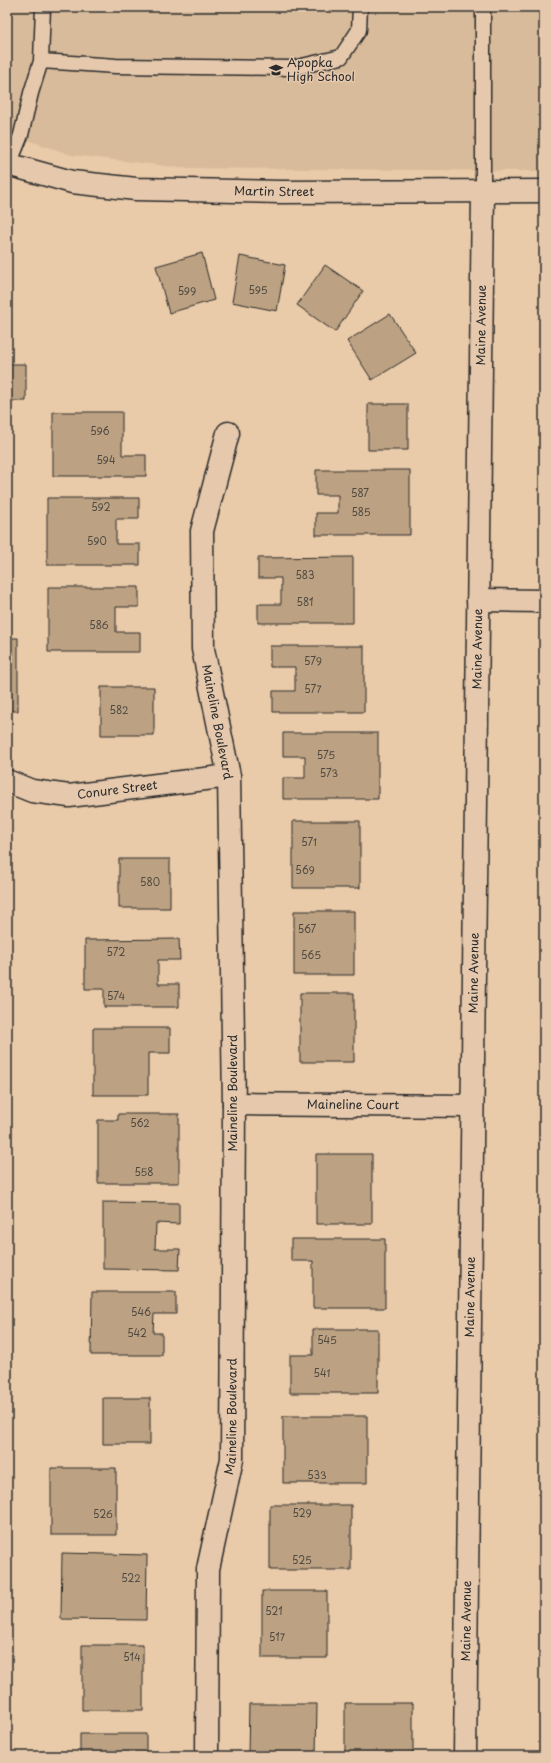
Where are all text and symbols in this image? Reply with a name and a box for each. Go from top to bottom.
place label: Apopka High School [287,53,355,85]
school or university icon: Apopka High School [268,62,284,78]
street label: Martin Street [234,181,314,200]
house number: 595 [248,282,268,297]
house number: 599 [178,283,196,298]
street label: Maine Avenue [471,284,490,366]
house number: 596 [90,423,110,438]
house number: 594 [96,452,116,467]
house number: 587 [351,485,369,500]
house number: 592 [91,499,111,514]
house number: 585 [351,504,371,519]
house number: 590 [87,533,107,548]
house number: 583 [295,567,315,582]
house number: 581 [296,594,314,609]
street label: Maine Avenue [467,608,486,689]
house number: 586 [89,617,109,632]
house number: 579 [304,653,322,668]
street label: Maineline Boulevard [198,663,238,782]
house number: 577 [304,681,322,696]
house number: 582 [110,702,128,717]
house number: 575 [317,747,335,762]
house number: 573 [320,765,339,780]
street label: Conure Street [76,775,159,803]
house number: 571 [301,834,317,849]
house number: 569 [295,862,315,877]
house number: 580 [140,874,160,889]
house number: 567 [298,921,317,936]
street label: Maine Avenue [464,932,482,1013]
house number: 572 [107,944,125,959]
house number: 565 [301,947,321,962]
house number: 574 [107,988,125,1003]
street label: Maineline Boulevard [223,1034,241,1151]
street label: Maineline Court [307,1095,399,1113]
house number: 562 [130,1115,150,1130]
house number: 558 [134,1164,154,1179]
street label: Maine Avenue [460,1256,479,1337]
house number: 546 [131,1304,151,1319]
house number: 542 [127,1325,147,1340]
house number: 545 [317,1332,337,1347]
street label: Maineline Boulevard [219,1357,241,1476]
house number: 541 [314,1365,331,1380]
house number: 533 [307,1467,327,1482]
house number: 529 [292,1505,312,1520]
house number: 526 [93,1506,113,1521]
house number: 525 [292,1552,312,1567]
house number: 522 [121,1570,141,1585]
street label: Maine Avenue [456,1580,475,1661]
house number: 521 [265,1603,283,1618]
house number: 517 [269,1629,286,1644]
house number: 514 [123,1649,141,1664]

